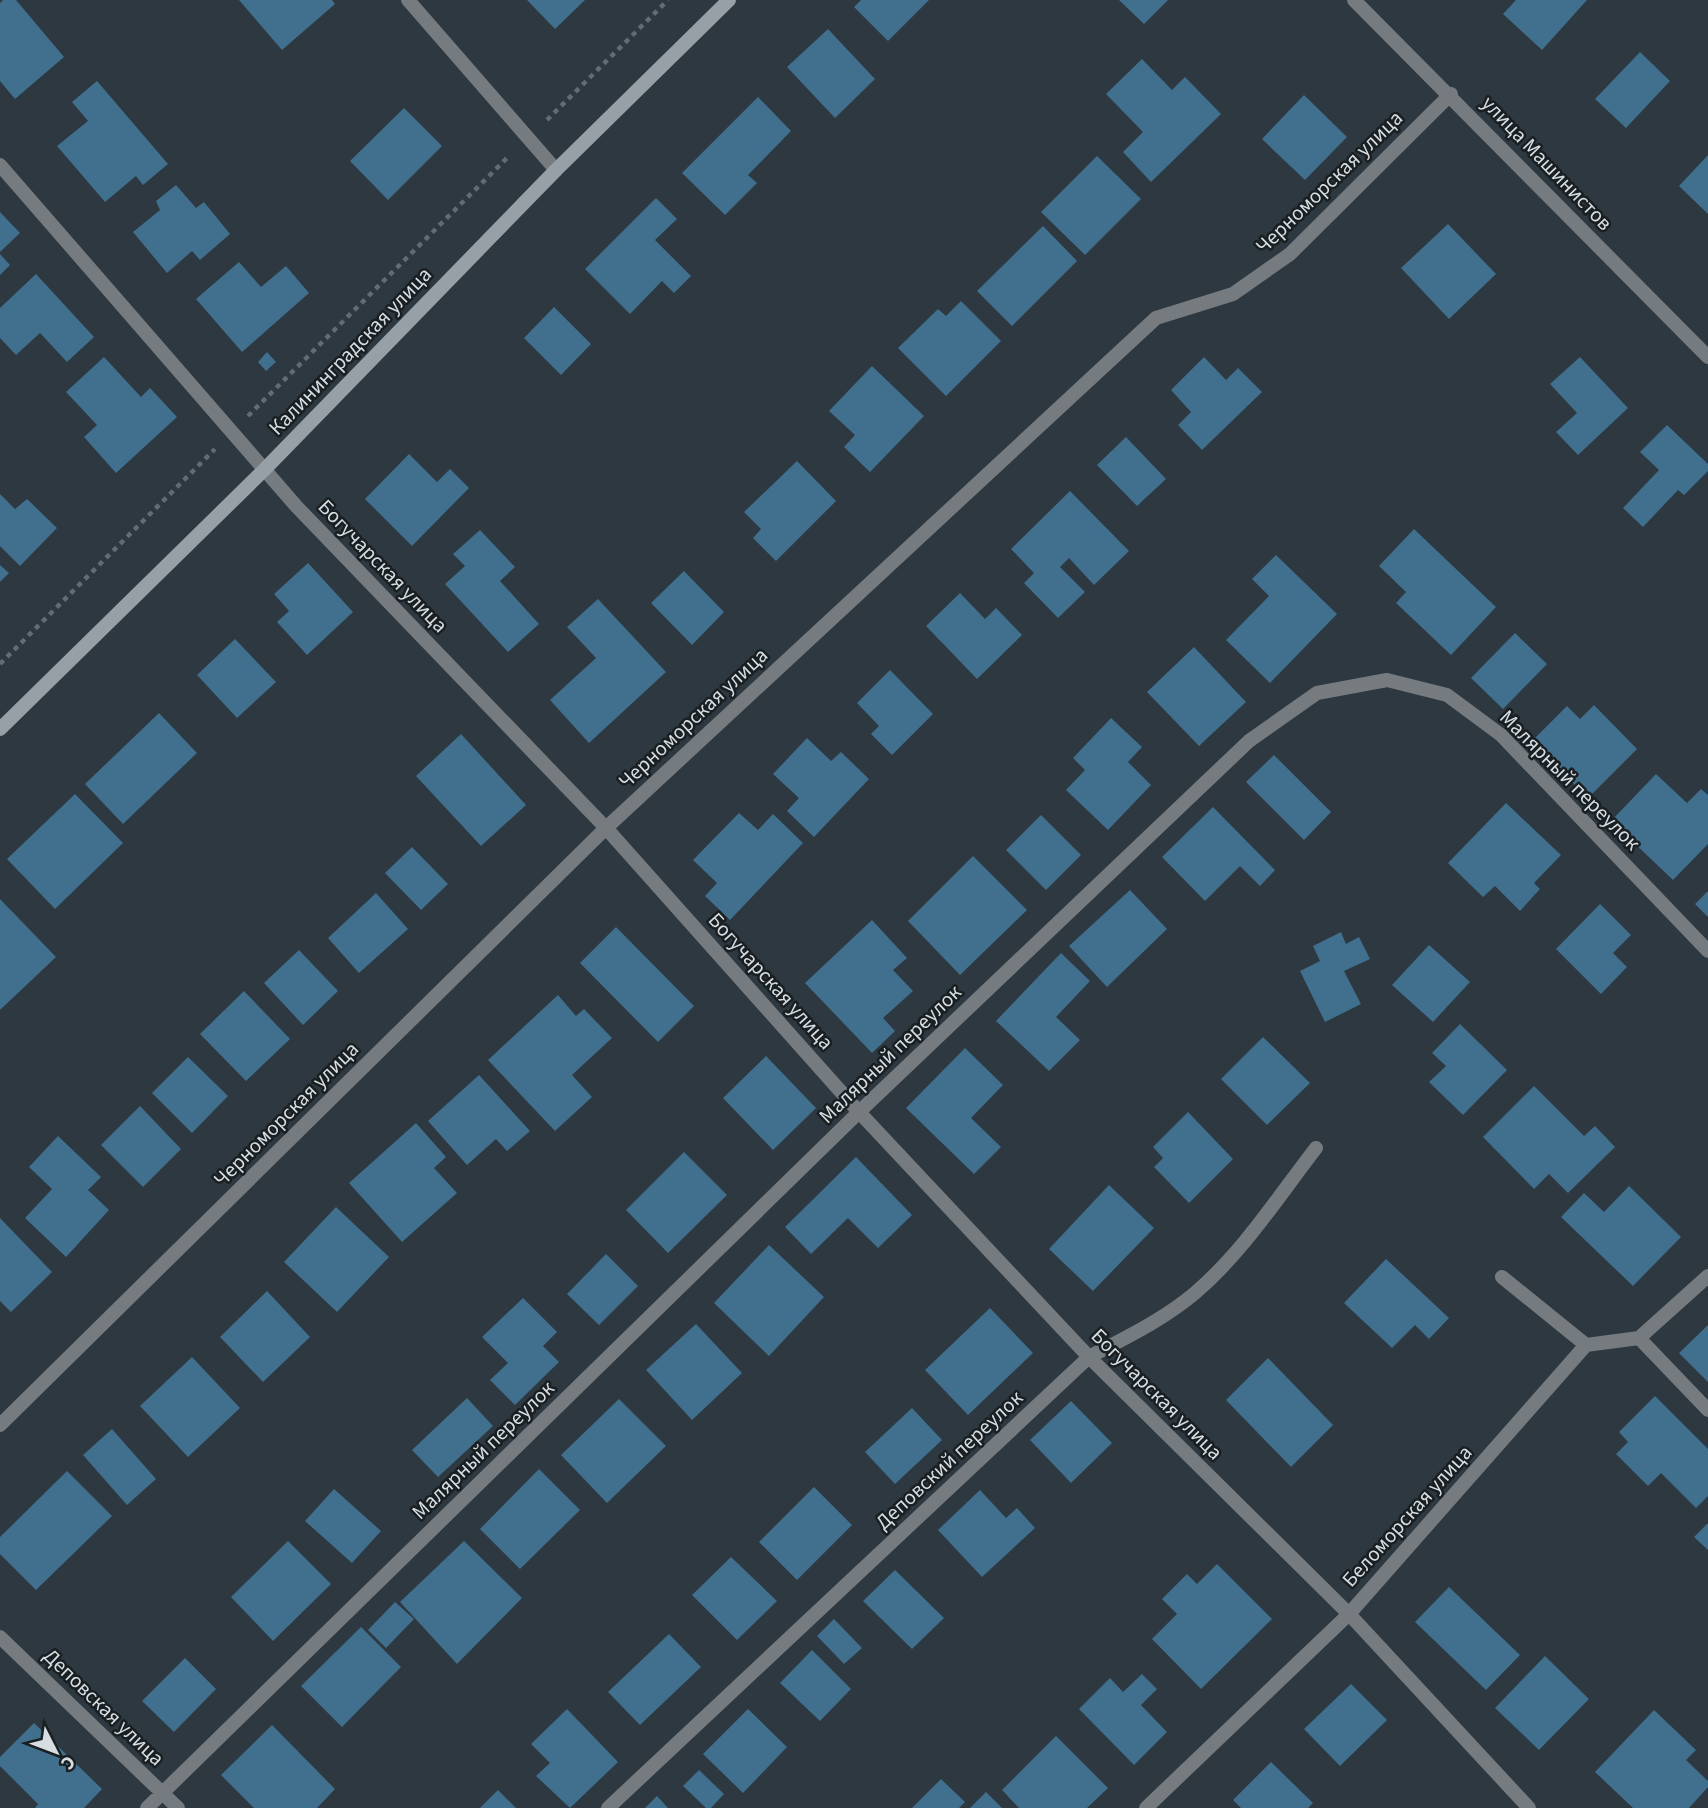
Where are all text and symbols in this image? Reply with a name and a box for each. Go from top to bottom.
street label: улица Машинистов [1475,89,1619,237]
street label: Черноморская улица [1249,104,1409,260]
street label: Калининградская улица [262,260,438,442]
street label: Богучарская улица [311,493,455,639]
street label: Черноморская улица [612,641,774,795]
street label: Малярный переулок [1493,703,1648,858]
street label: Богучарская улица [701,906,841,1056]
street label: Малярный переулок [812,977,969,1130]
street label: Черноморская улица [207,1035,365,1193]
street label: Богучарская улица [1084,1321,1230,1467]
street label: Малярный переулок [405,1373,562,1526]
street label: Деповский переулок [868,1383,1030,1537]
street label: Беломорская улица [1335,1438,1479,1594]
street label: Деповская улица [37,1641,171,1773]
north arrow [21,1717,91,1787]
text: С [54,1749,81,1776]

